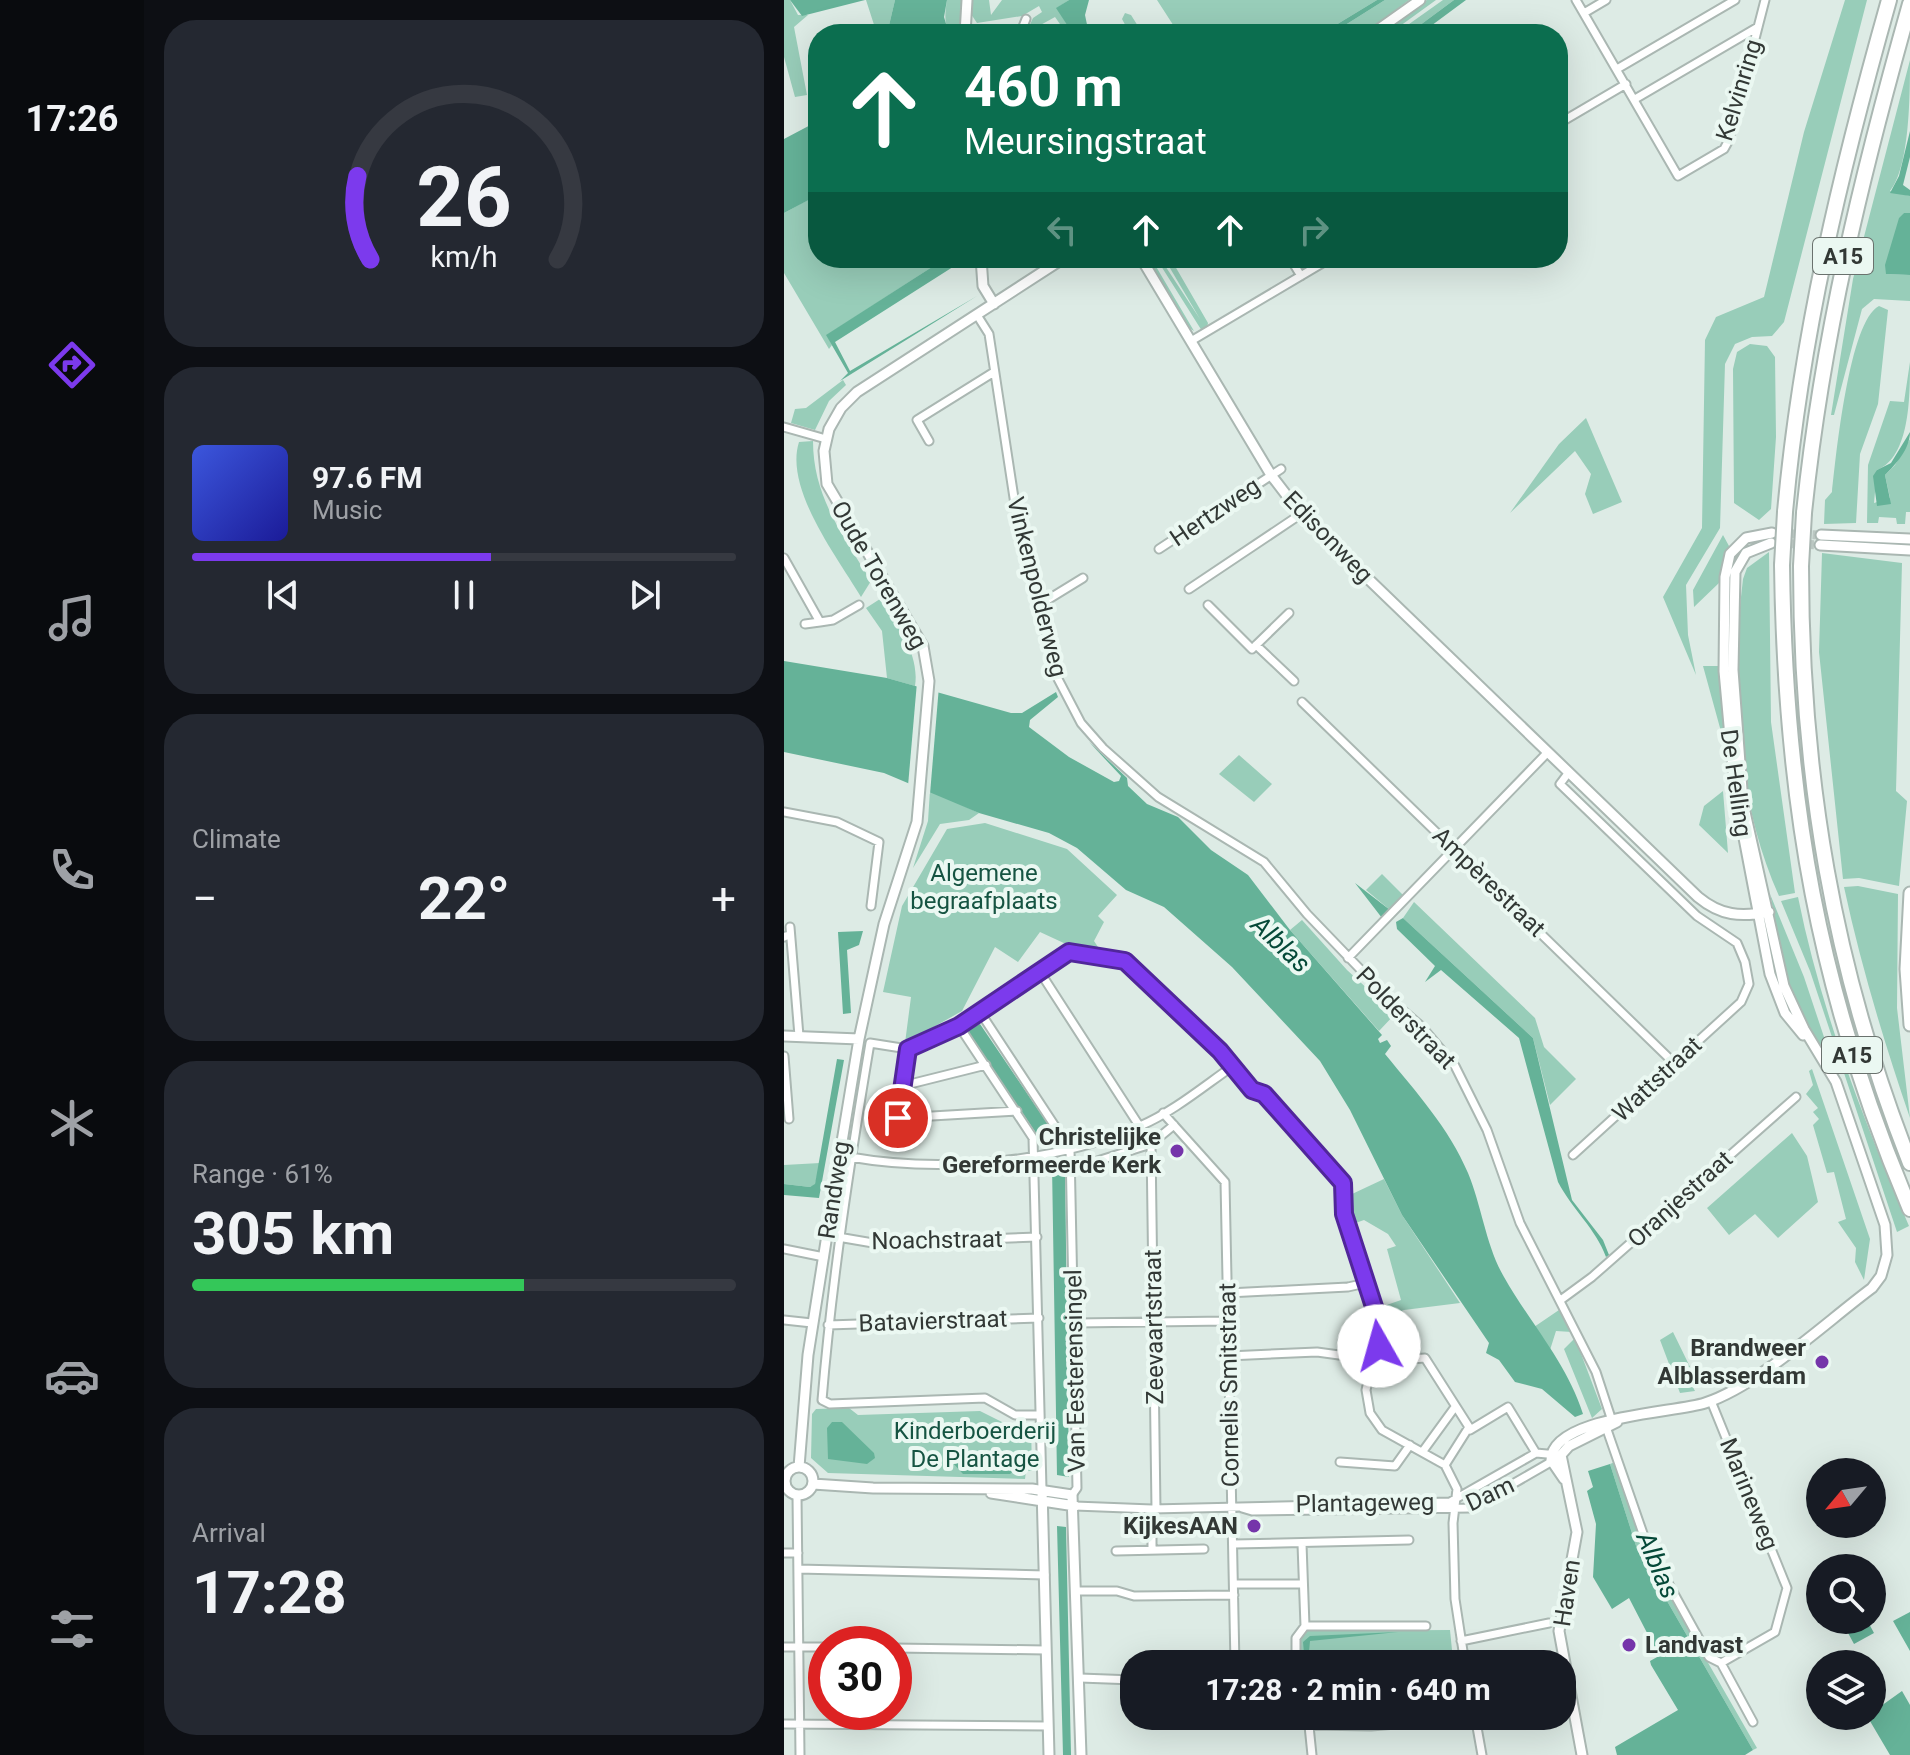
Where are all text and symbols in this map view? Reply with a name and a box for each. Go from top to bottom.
street label: Kelvinring [1710,36,1768,144]
text: 460 m [964,54,1123,120]
icon: ahead [832,56,936,160]
text: 17:26 [26,98,118,140]
text: Meursingstraat [964,121,1207,163]
text: 26 [416,148,512,245]
icon: left [1040,208,1084,252]
icon: ahead [1124,208,1168,252]
icon: ahead [1208,208,1252,252]
icon: right [1292,208,1336,252]
road number: A15 [1813,238,1873,274]
text: km/h [430,240,498,274]
icon: directions [44,337,100,393]
text: 97.6 FM [312,460,423,495]
street label: Hertzweg [1165,472,1265,552]
street label: Edisonweg [1278,485,1378,589]
street label: Vinkenpolderweg [1001,494,1073,680]
text: Music [312,495,382,525]
street label: Oude Torenweg [825,496,933,654]
icon: previous [261,573,305,617]
icon: pause [442,573,486,617]
icon: next [623,573,667,617]
icon: music [44,590,100,646]
street label: De Helling [1715,727,1757,839]
street label: Ampèrestraat [1427,821,1551,943]
text: Climate [192,824,281,854]
icon: phone [44,842,100,898]
park label: Algemene begraafplaats [910,859,1058,915]
text: 22° [418,863,510,934]
text: − [192,873,217,925]
text: + [711,873,736,925]
water label: Alblas [1244,908,1317,979]
street label: Polderstraat [1351,961,1462,1075]
street label: Wattstraat [1607,1031,1707,1127]
road number: A15 [1822,1037,1882,1073]
pin [864,1084,932,1152]
icon: climate [44,1095,100,1151]
icon: arrive [876,1096,920,1140]
place label: Christelijke Gereformeerde Kerk [942,1123,1162,1179]
street label: Randweg [812,1139,856,1241]
marker: Christelijke Gereformeerde Kerk [1168,1142,1186,1160]
street label: Oranjestraat [1622,1145,1738,1253]
text: Range · 61% [192,1159,333,1189]
text: 305 km [192,1198,394,1269]
street label: Noachstraat [871,1225,1003,1255]
street label: Zeevaartstraat [1139,1249,1169,1405]
street label: Van Eesterensingel [1059,1269,1091,1473]
street label: Cornelis Smitstraat [1213,1282,1245,1487]
street label: Batavierstraat [858,1304,1008,1338]
position arrow [1337,1304,1421,1388]
place label: Brandweer Alblasserdam [1658,1334,1806,1390]
icon: car [44,1348,100,1404]
marker: Brandweer Alblasserdam [1813,1353,1831,1371]
park label: Kinderboerderij De Plantage [894,1417,1056,1473]
street label: Marineweg [1714,1434,1784,1554]
north arrow [1806,1458,1886,1538]
map controls [1806,1458,1886,1730]
street label: Dam [1461,1471,1519,1517]
street label: Plantageweg [1295,1488,1435,1518]
place label: KijkesAAN [1123,1512,1238,1540]
marker: KijkesAAN [1245,1517,1263,1535]
text: Arrival [192,1518,266,1548]
water label: Alblas [1630,1525,1685,1603]
button: search [1806,1554,1886,1634]
text: 17:28 [192,1557,347,1628]
street label: Haven [1548,1557,1586,1629]
icon: filters [44,1601,100,1657]
speed limit sign: 30 [808,1626,912,1730]
place label: Landvast [1645,1631,1743,1659]
marker: Landvast [1620,1636,1638,1654]
button: layers [1806,1650,1886,1730]
text: 17:28 · 2 min · 640 m [1205,1672,1491,1707]

